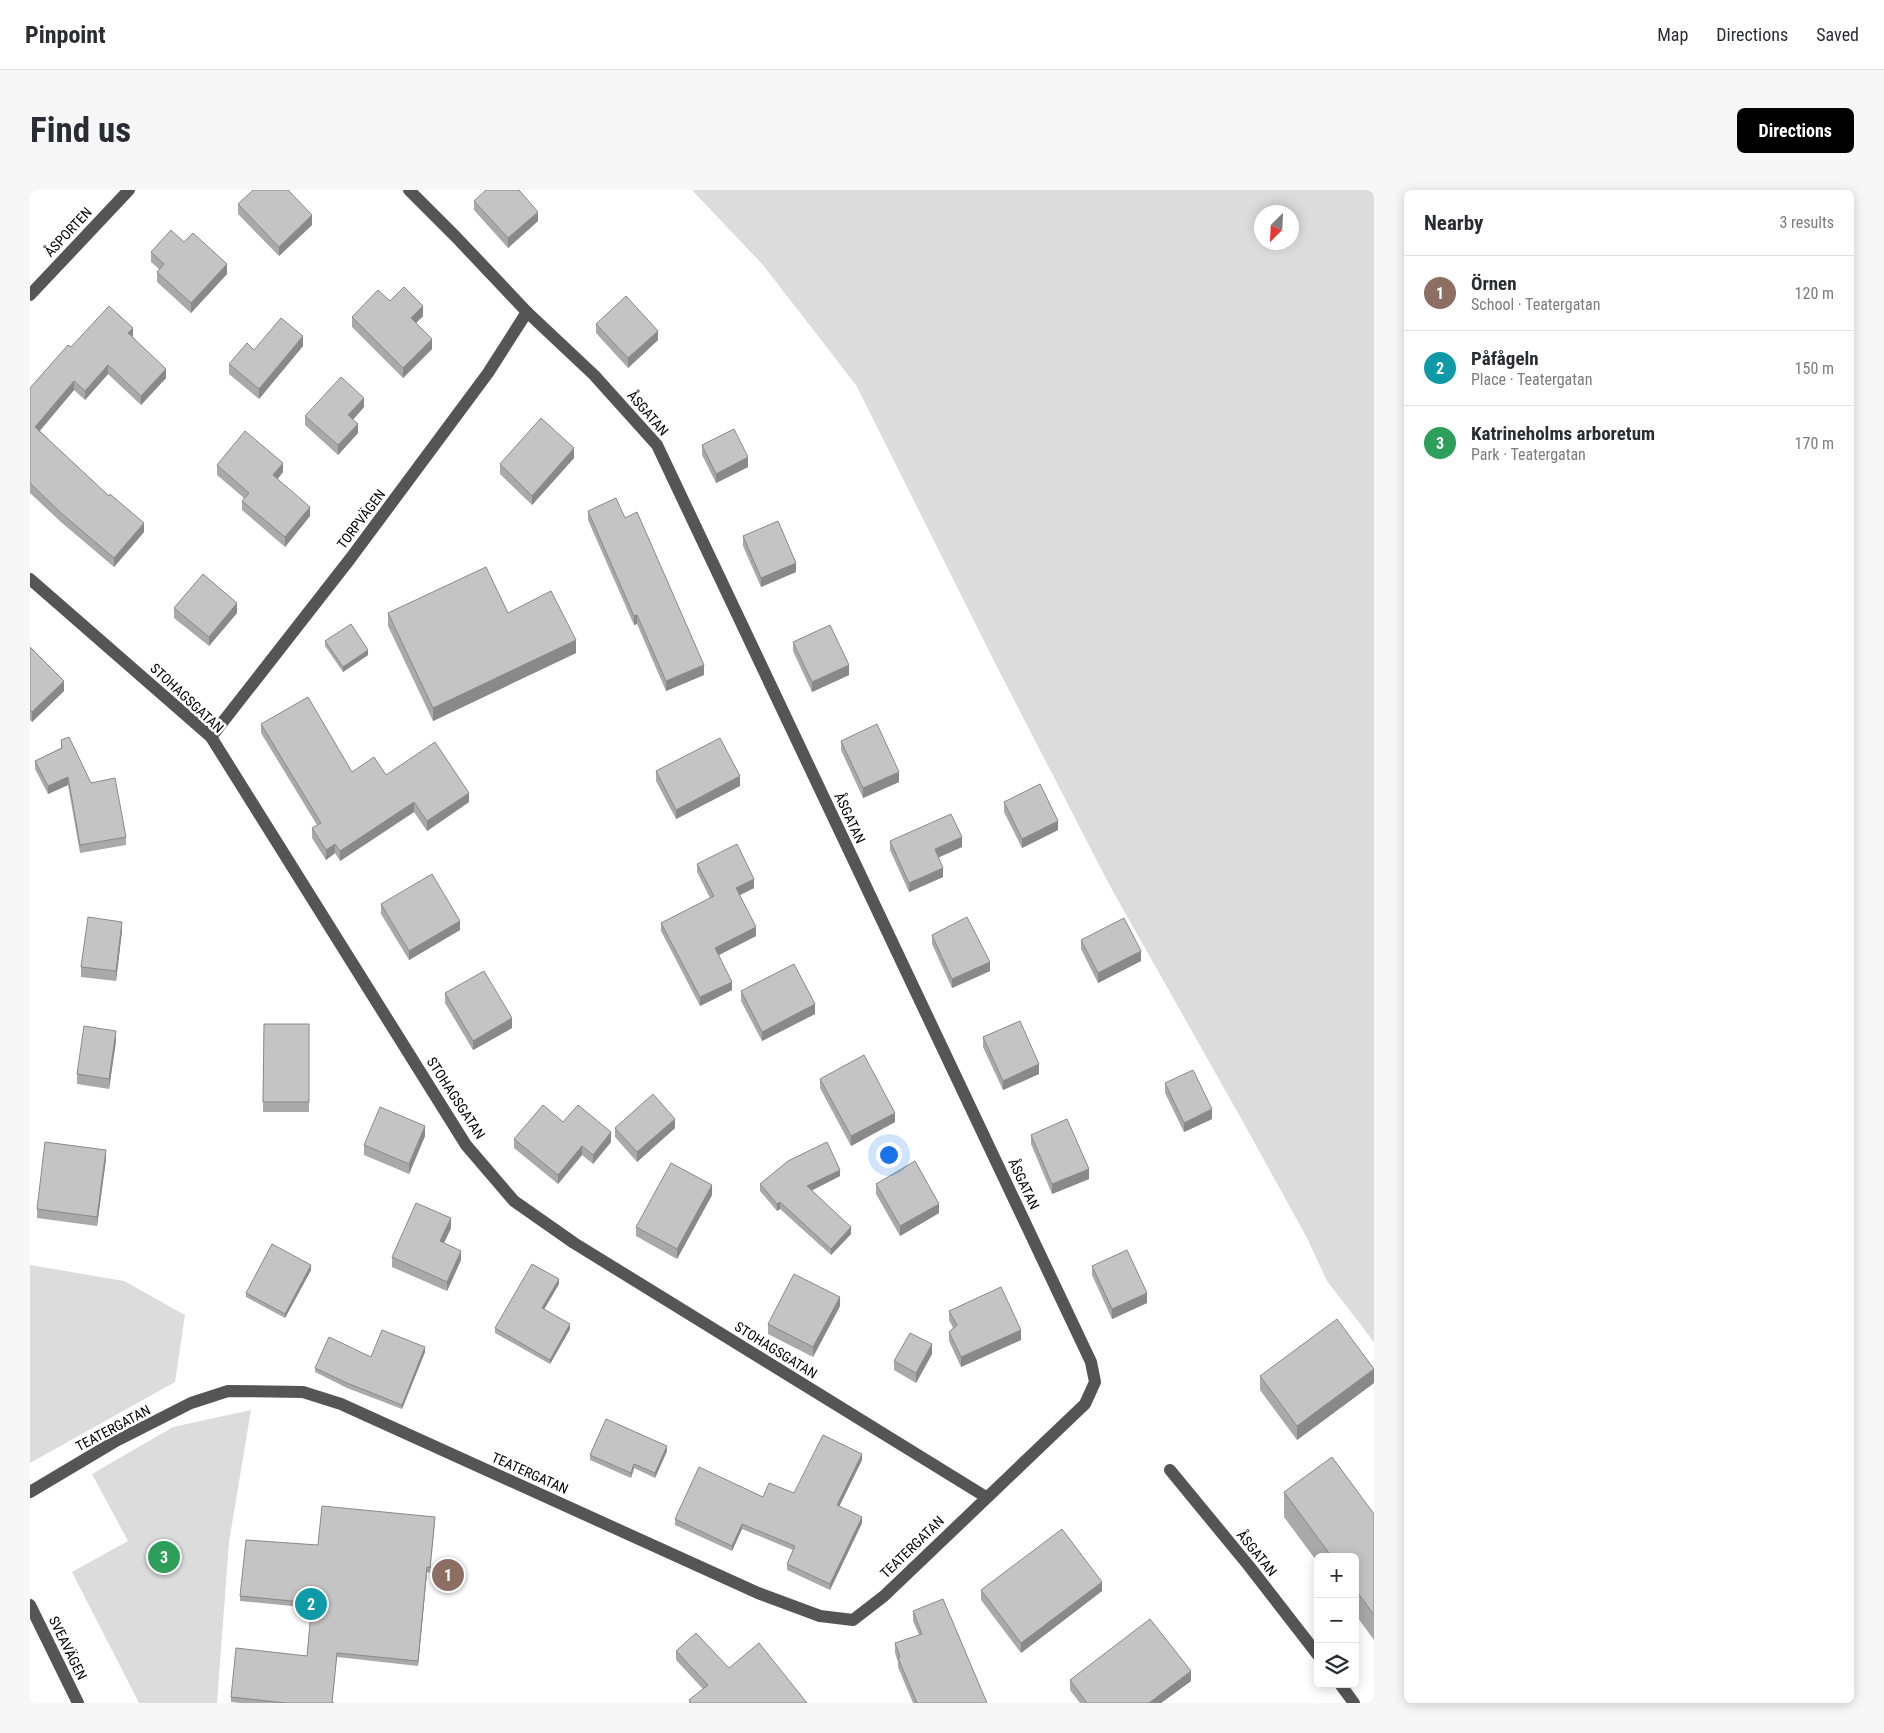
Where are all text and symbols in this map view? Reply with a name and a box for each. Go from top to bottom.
text: Pinpoint [25,21,106,49]
text: Map [1657,24,1688,45]
text: Directions [1716,24,1788,45]
text: Saved [1816,24,1859,45]
button: Directions [1737,108,1854,153]
text: Find us [30,110,131,151]
street label: ÅSPORTEN [41,203,95,260]
north arrow [1254,205,1299,250]
text: Nearby [1424,211,1483,235]
text: 3 results [1779,213,1834,232]
text: Örnen [1471,272,1517,295]
text: 1 [1436,284,1444,303]
text: 120 m [1795,284,1834,303]
text: School · Teatergatan [1471,295,1600,314]
text: Påfågeln [1471,347,1539,370]
text: 2 [1436,359,1444,378]
text: 150 m [1795,359,1834,378]
text: Place · Teatergatan [1471,370,1592,389]
street label: ÅSGATAN [624,387,673,439]
text: Katrineholms arboretum [1471,422,1655,445]
text: 3 [1436,434,1444,453]
text: 170 m [1795,434,1834,453]
text: Park · Teatergatan [1471,445,1586,464]
street label: TORPVÄGEN [334,486,388,552]
street label: STOHAGSGATAN [147,660,227,736]
street label: ÅSGATAN [831,790,870,846]
street label: STOHAGSGATAN [424,1054,488,1142]
your location [876,1142,902,1168]
street label: ÅSGATAN [1005,1156,1044,1212]
street label: STOHAGSGATAN [732,1318,820,1382]
street label: TEATERGATAN [73,1402,153,1454]
street label: TEATERGATAN [489,1449,571,1497]
street label: TEATERGATAN [877,1513,947,1581]
street label: ÅSGATAN [1234,1526,1281,1579]
pin: 3 [148,1538,180,1576]
map controls [1314,1553,1359,1688]
button: + [1314,1553,1359,1598]
pin: 1 [432,1556,464,1594]
pin: 2 [295,1585,327,1623]
button: − [1314,1598,1359,1643]
street label: SVEAVÄGEN [46,1614,90,1682]
button: layers [1314,1643,1359,1688]

